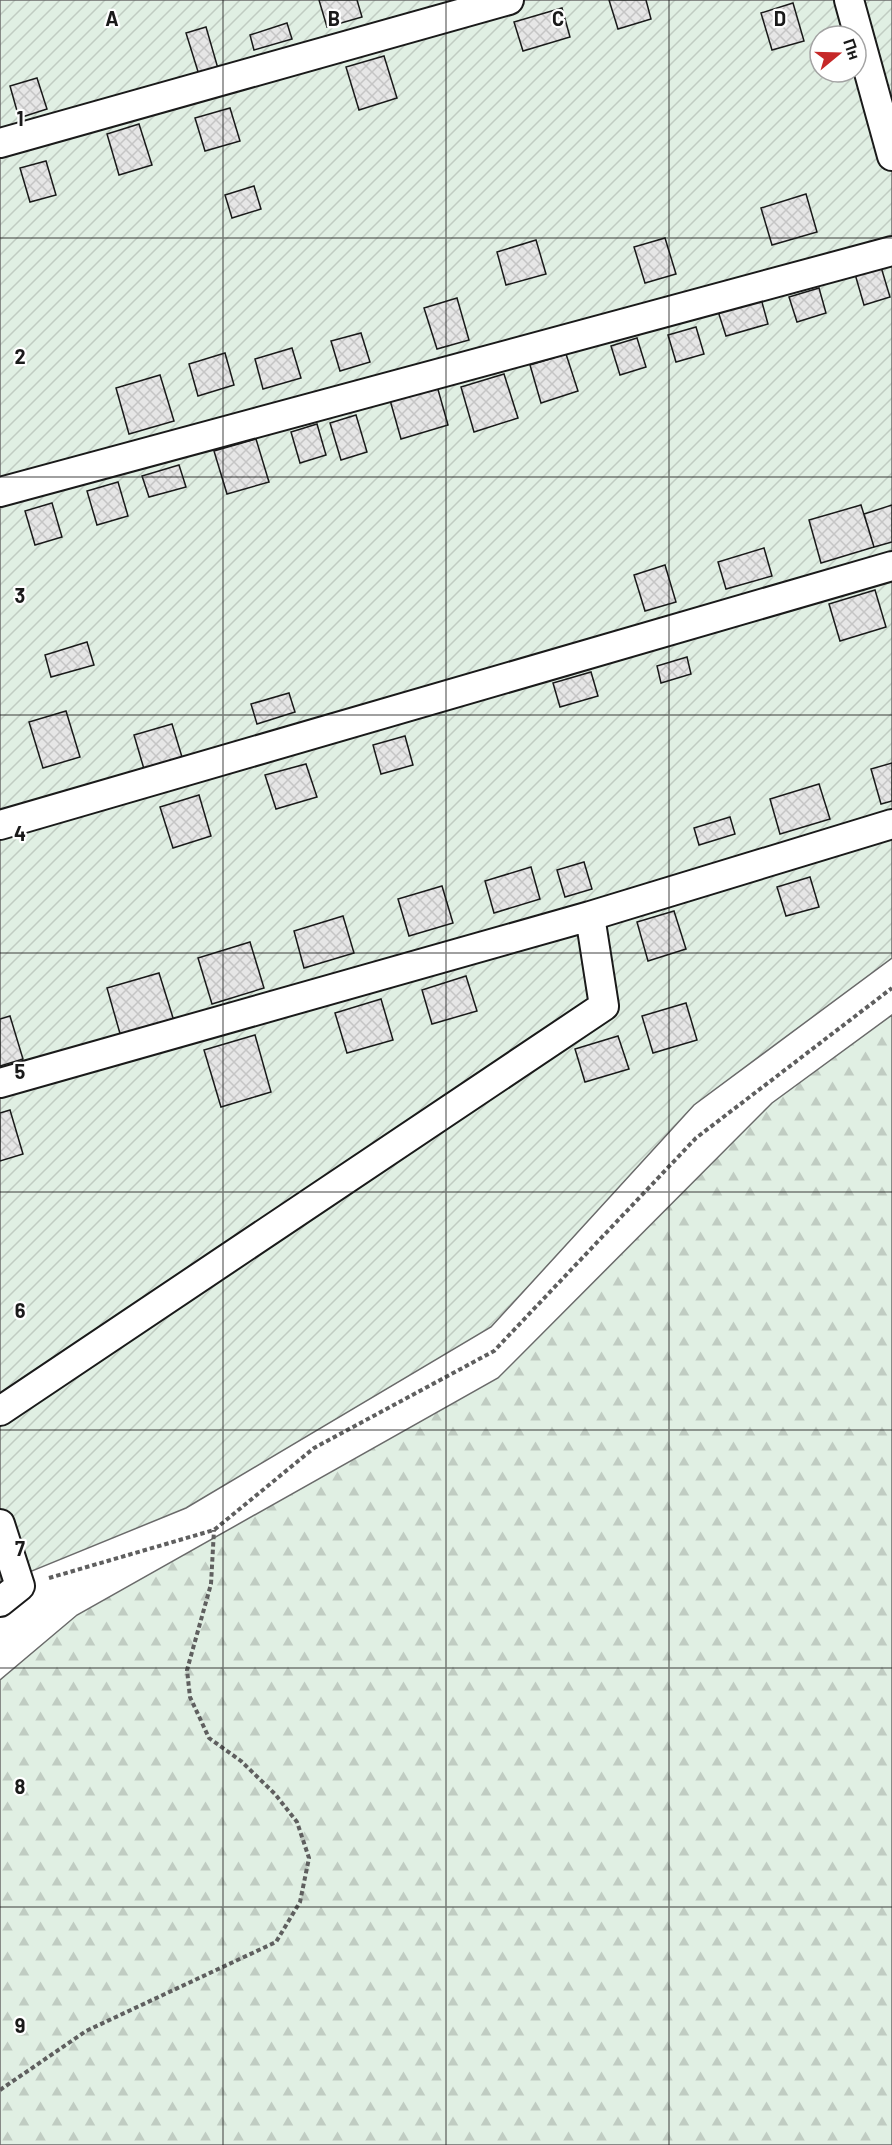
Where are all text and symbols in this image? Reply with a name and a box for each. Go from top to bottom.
text: A [105,6,119,30]
text: B [328,6,340,30]
text: C [552,6,564,30]
text: D [774,6,786,30]
north arrow [808,24,868,84]
text: Пн [840,36,865,62]
text: 1 [16,106,24,130]
text: 2 [14,344,26,368]
text: 3 [15,583,25,607]
text: 4 [14,821,26,845]
text: 5 [15,1059,26,1083]
text: 6 [15,1298,26,1322]
text: 7 [15,1536,25,1560]
text: 8 [15,1774,26,1798]
text: 9 [15,2013,25,2037]

